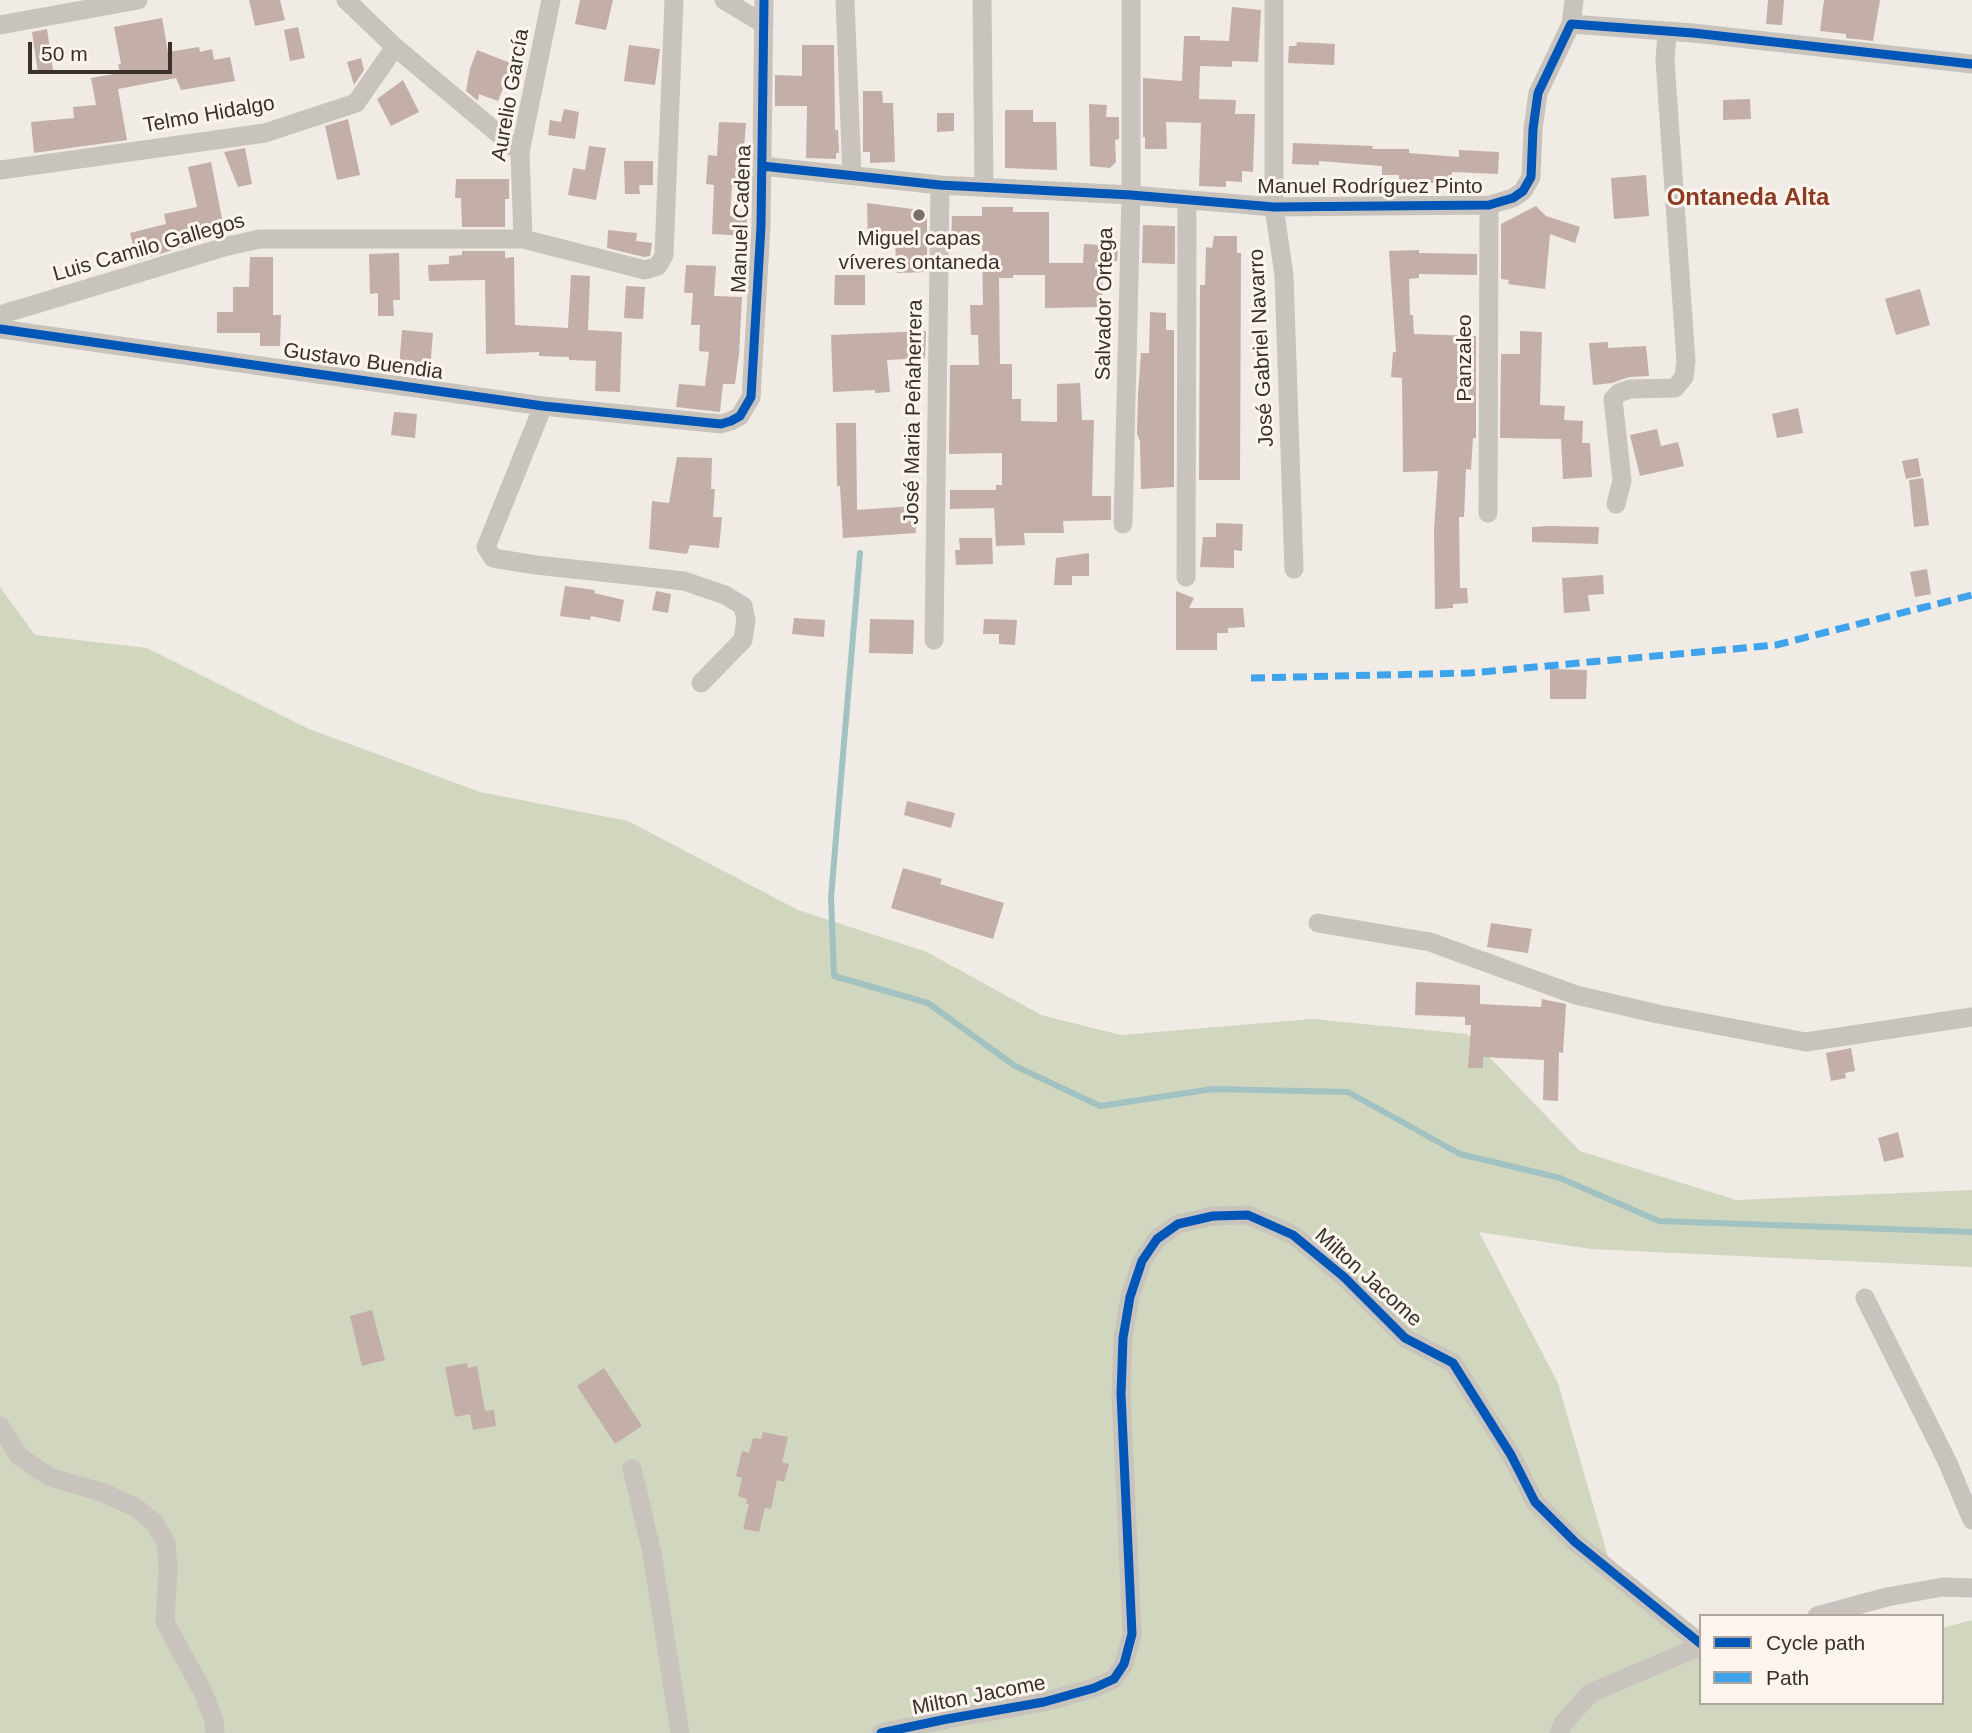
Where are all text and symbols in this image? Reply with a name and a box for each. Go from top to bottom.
street label: Aurelio García [487,27,535,163]
scale bar [32,28,175,72]
text: 50 m [41,42,88,65]
street label: Telmo Hidalgo [141,91,277,139]
street label: Manuel Cadena [727,144,757,294]
street label: Manuel Rodríguez Pinto [1257,174,1483,200]
district label: Ontaneda Alta [1667,184,1829,212]
marker: Miguel capas víveres ontaneda [911,207,927,223]
street label: Luis Camilo Gallegos [50,209,248,287]
place label: Miguel capas víveres ontaneda [838,226,1000,276]
street label: Salvador Ortega [1091,227,1119,381]
street label: José Gabriel Navarro [1244,248,1280,448]
street label: José Maria Peñaherrera [899,299,929,525]
street label: Panzaleo [1452,314,1478,402]
street label: Gustavo Buendia [281,338,445,386]
street label: Milton Jacome [1309,1223,1427,1333]
legend [1699,1614,1944,1705]
text: Cycle path [1766,1631,1865,1654]
text: Path [1766,1666,1809,1689]
street label: Milton Jacome [910,1671,1048,1721]

